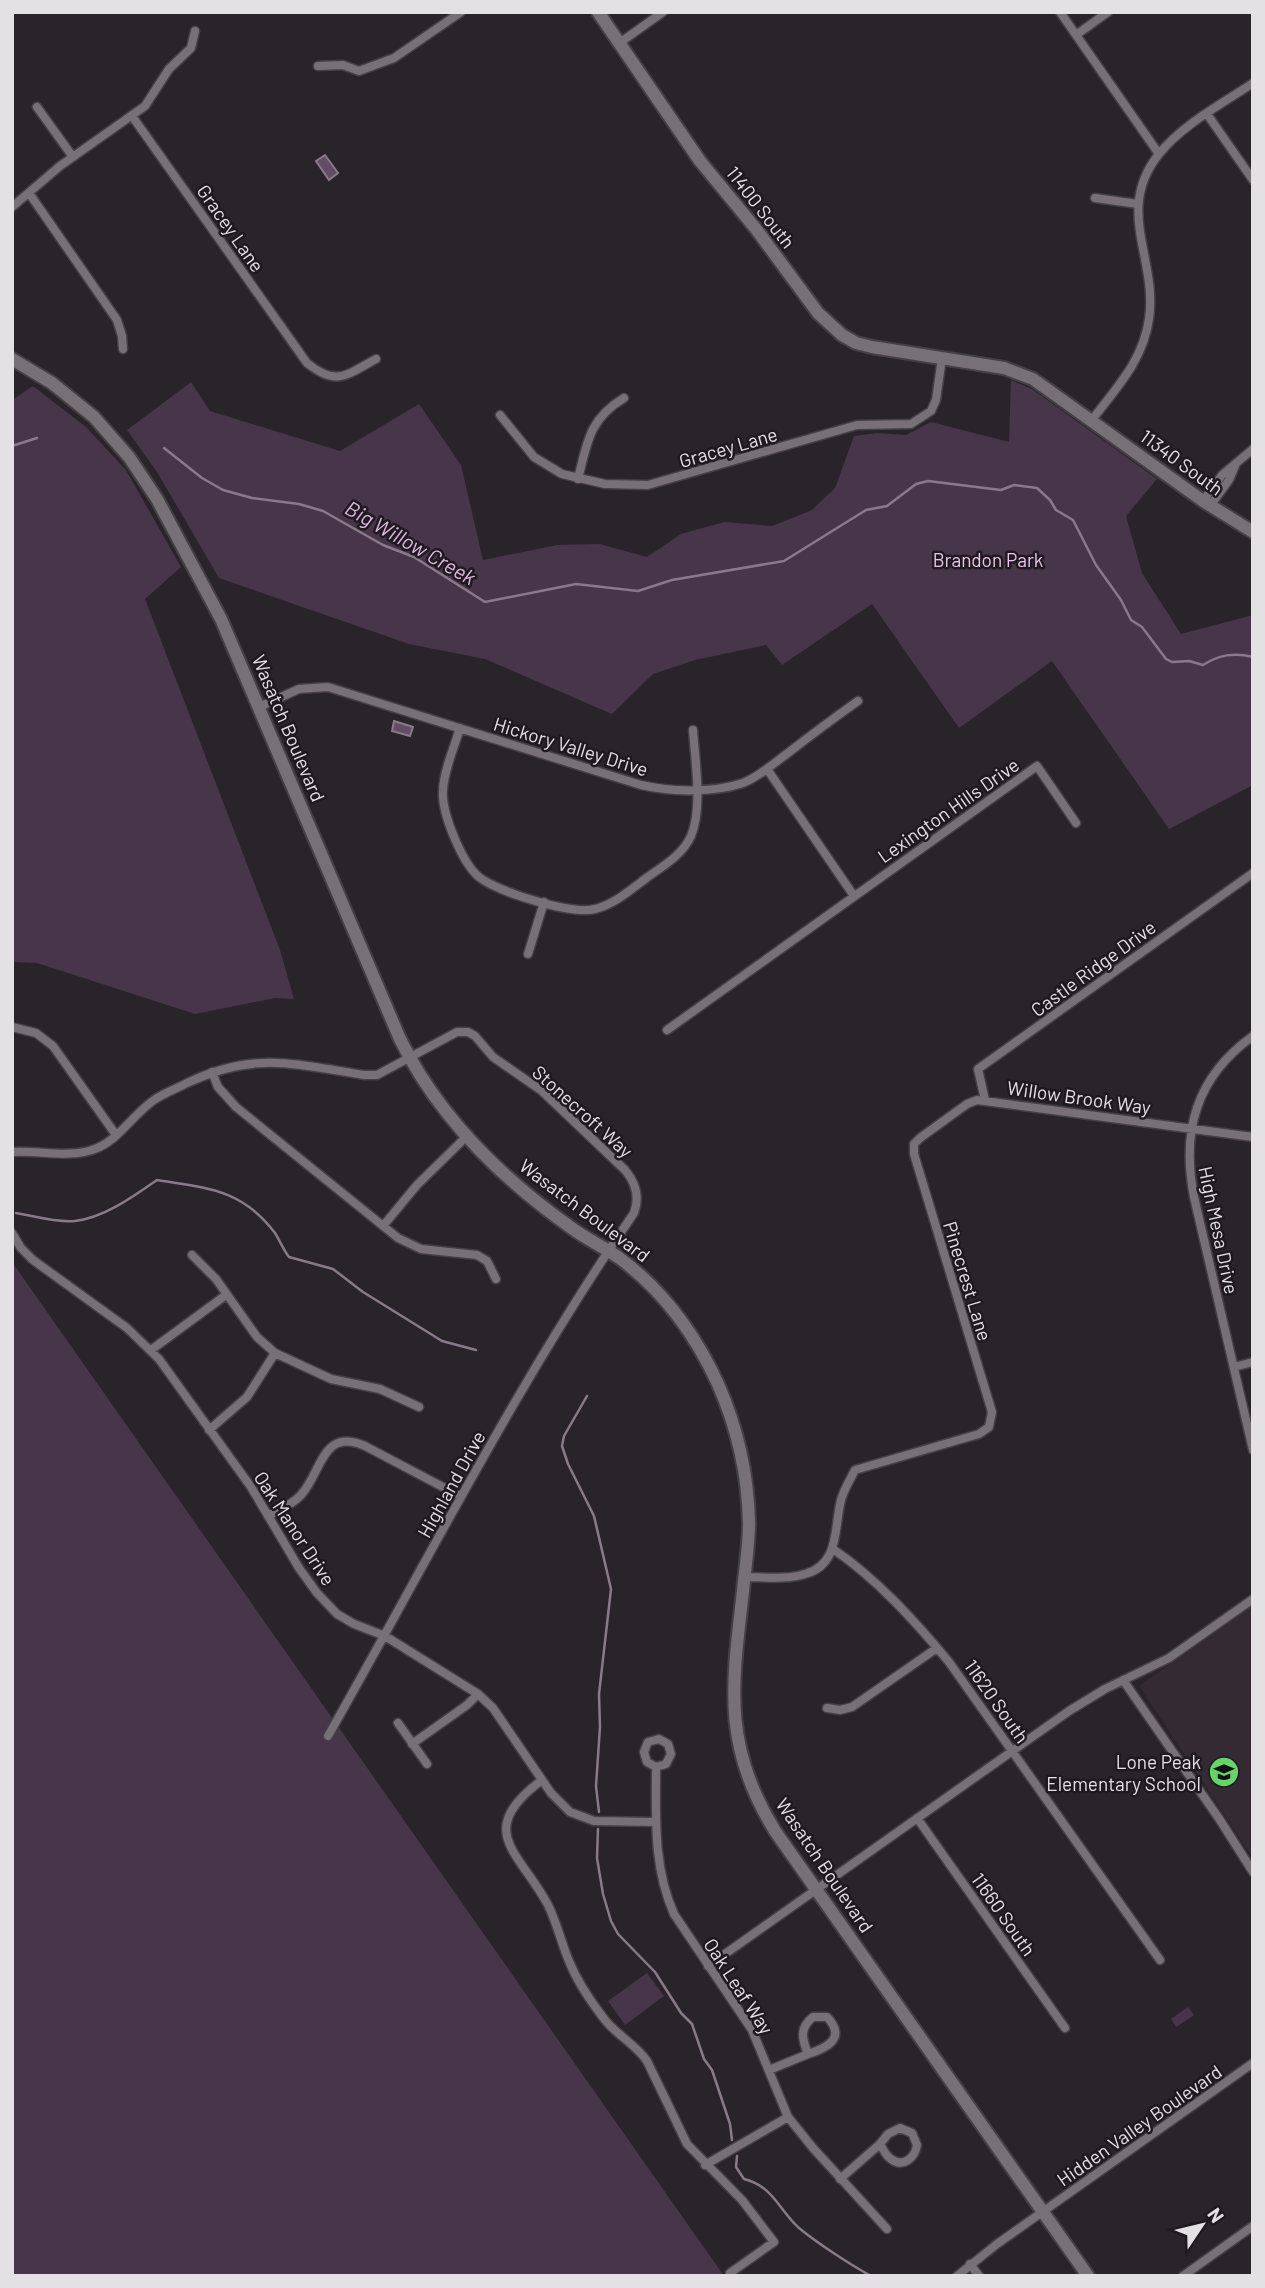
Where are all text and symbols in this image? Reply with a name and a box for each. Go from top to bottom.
street label: 11400 South [722,161,800,253]
street label: Gracey Lane [193,180,269,276]
street label: Gracey Lane [676,422,780,472]
street label: 11340 South [1136,424,1228,500]
water label: Big Willow Creek [341,495,481,590]
park label: Brandon Park [933,548,1043,571]
street label: Wasatch Boulevard [248,651,330,805]
street label: Hickory Valley Drive [491,712,651,780]
street label: Lexington Hills Drive [873,753,1023,867]
street label: Castle Ridge Drive [1026,915,1160,1021]
street label: Stonecroft Way [528,1060,638,1162]
street label: Willow Brook Way [1006,1076,1152,1118]
street label: Wasatch Boulevard [515,1154,655,1266]
street label: High Mesa Drive [1194,1164,1244,1296]
street label: Pinecrest Lane [939,1219,997,1343]
street label: Highland Drive [412,1427,490,1541]
street label: Oak Manor Drive [250,1467,340,1589]
street label: 11620 South [960,1655,1034,1747]
place label: Lone Peak Elementary School [1046,1750,1201,1795]
school or university icon: Lone Peak Elementary School [1207,1755,1241,1789]
street label: Wasatch Boulevard [772,1793,878,1937]
street label: 11660 South [967,1868,1041,1960]
street label: Oak Leaf Way [699,1934,779,2039]
street label: Hidden Valley Boulevard [1052,2059,1226,2191]
north arrow [1167,2190,1237,2260]
text: N [1203,2203,1229,2227]

